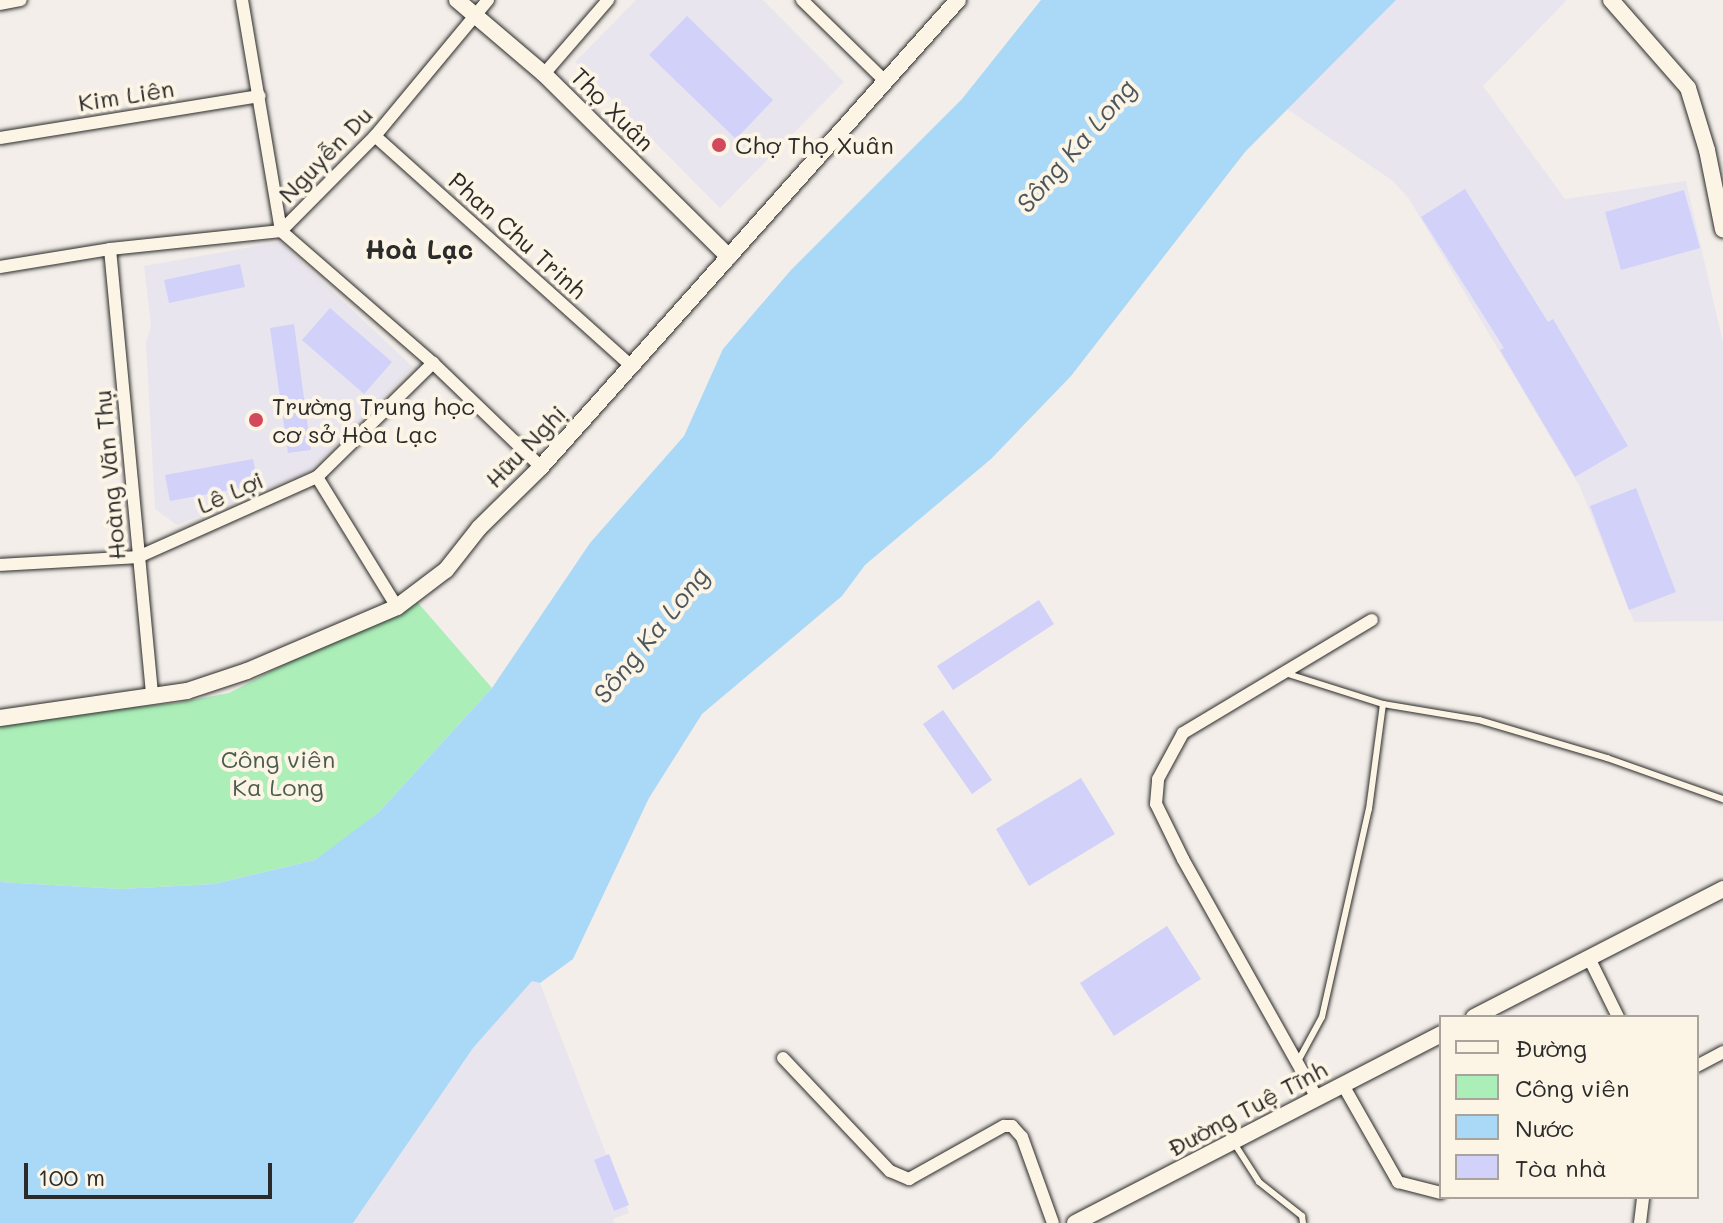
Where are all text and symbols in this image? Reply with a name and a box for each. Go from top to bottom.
street label: Thọ Xuân [565,61,661,157]
street label: Kim Liên [76,73,176,117]
water label: Sông Ka Long [1010,73,1142,219]
street label: Nguyễn Du [272,100,378,208]
place label: Chợ Thọ Xuân [735,131,894,159]
marker: Chợ Thọ Xuân [710,136,728,154]
street label: Phan Chu Trinh [443,166,593,304]
district label: Hoà Lạc [365,234,473,266]
street label: Hoàng Văn Thụ [87,389,131,561]
place label: Trường Trung học cơ sở Hòa Lạc [272,392,475,448]
street label: Hữu Nghị [479,399,571,493]
marker: Trường Trung học cơ sở Hòa Lạc [247,411,265,429]
street label: Lê Lợi [192,465,268,519]
water label: Sông Ka Long [586,560,716,710]
park label: Công viên Ka Long [221,745,335,801]
legend [1439,1015,1699,1199]
text: Đường [1515,1032,1587,1063]
street label: Đường Tuệ Tĩnh [1162,1054,1332,1162]
text: Công viên [1515,1072,1629,1103]
text: Nước [1515,1112,1574,1143]
scale bar [28,1147,276,1197]
text: Tòa nhà [1515,1152,1607,1183]
text: 100 m [38,1161,105,1192]

